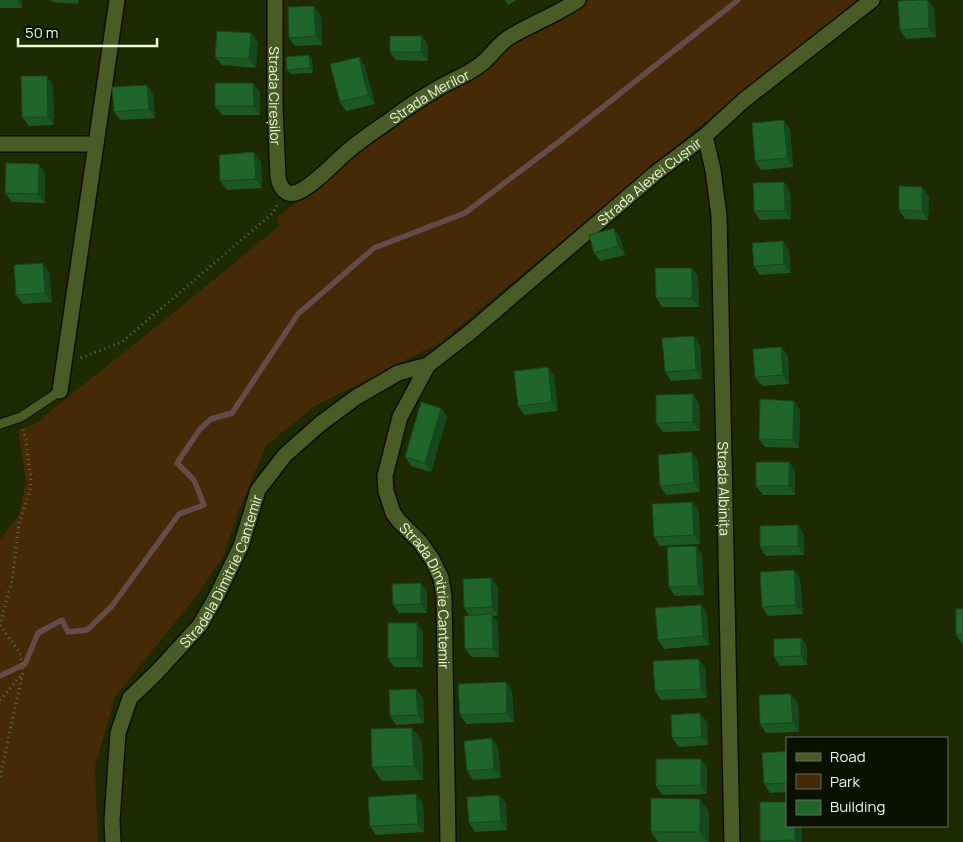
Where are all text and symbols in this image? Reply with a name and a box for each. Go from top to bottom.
scale bar [18,15,156,47]
text: 50 m [25,22,59,43]
street label: Strada Cireșilor [265,46,286,146]
street label: Strada Merilor [385,64,473,127]
street label: Strada Alexei Cușnir [593,133,705,229]
street label: Strada Albinița [714,441,735,536]
street label: Stradela Dimitrie Cantemir [175,492,266,652]
street label: Strada Dimitrie Cantemir [396,518,455,669]
legend [786,737,948,827]
text: Road [830,746,866,767]
text: Park [830,771,860,792]
text: Building [830,796,885,817]

